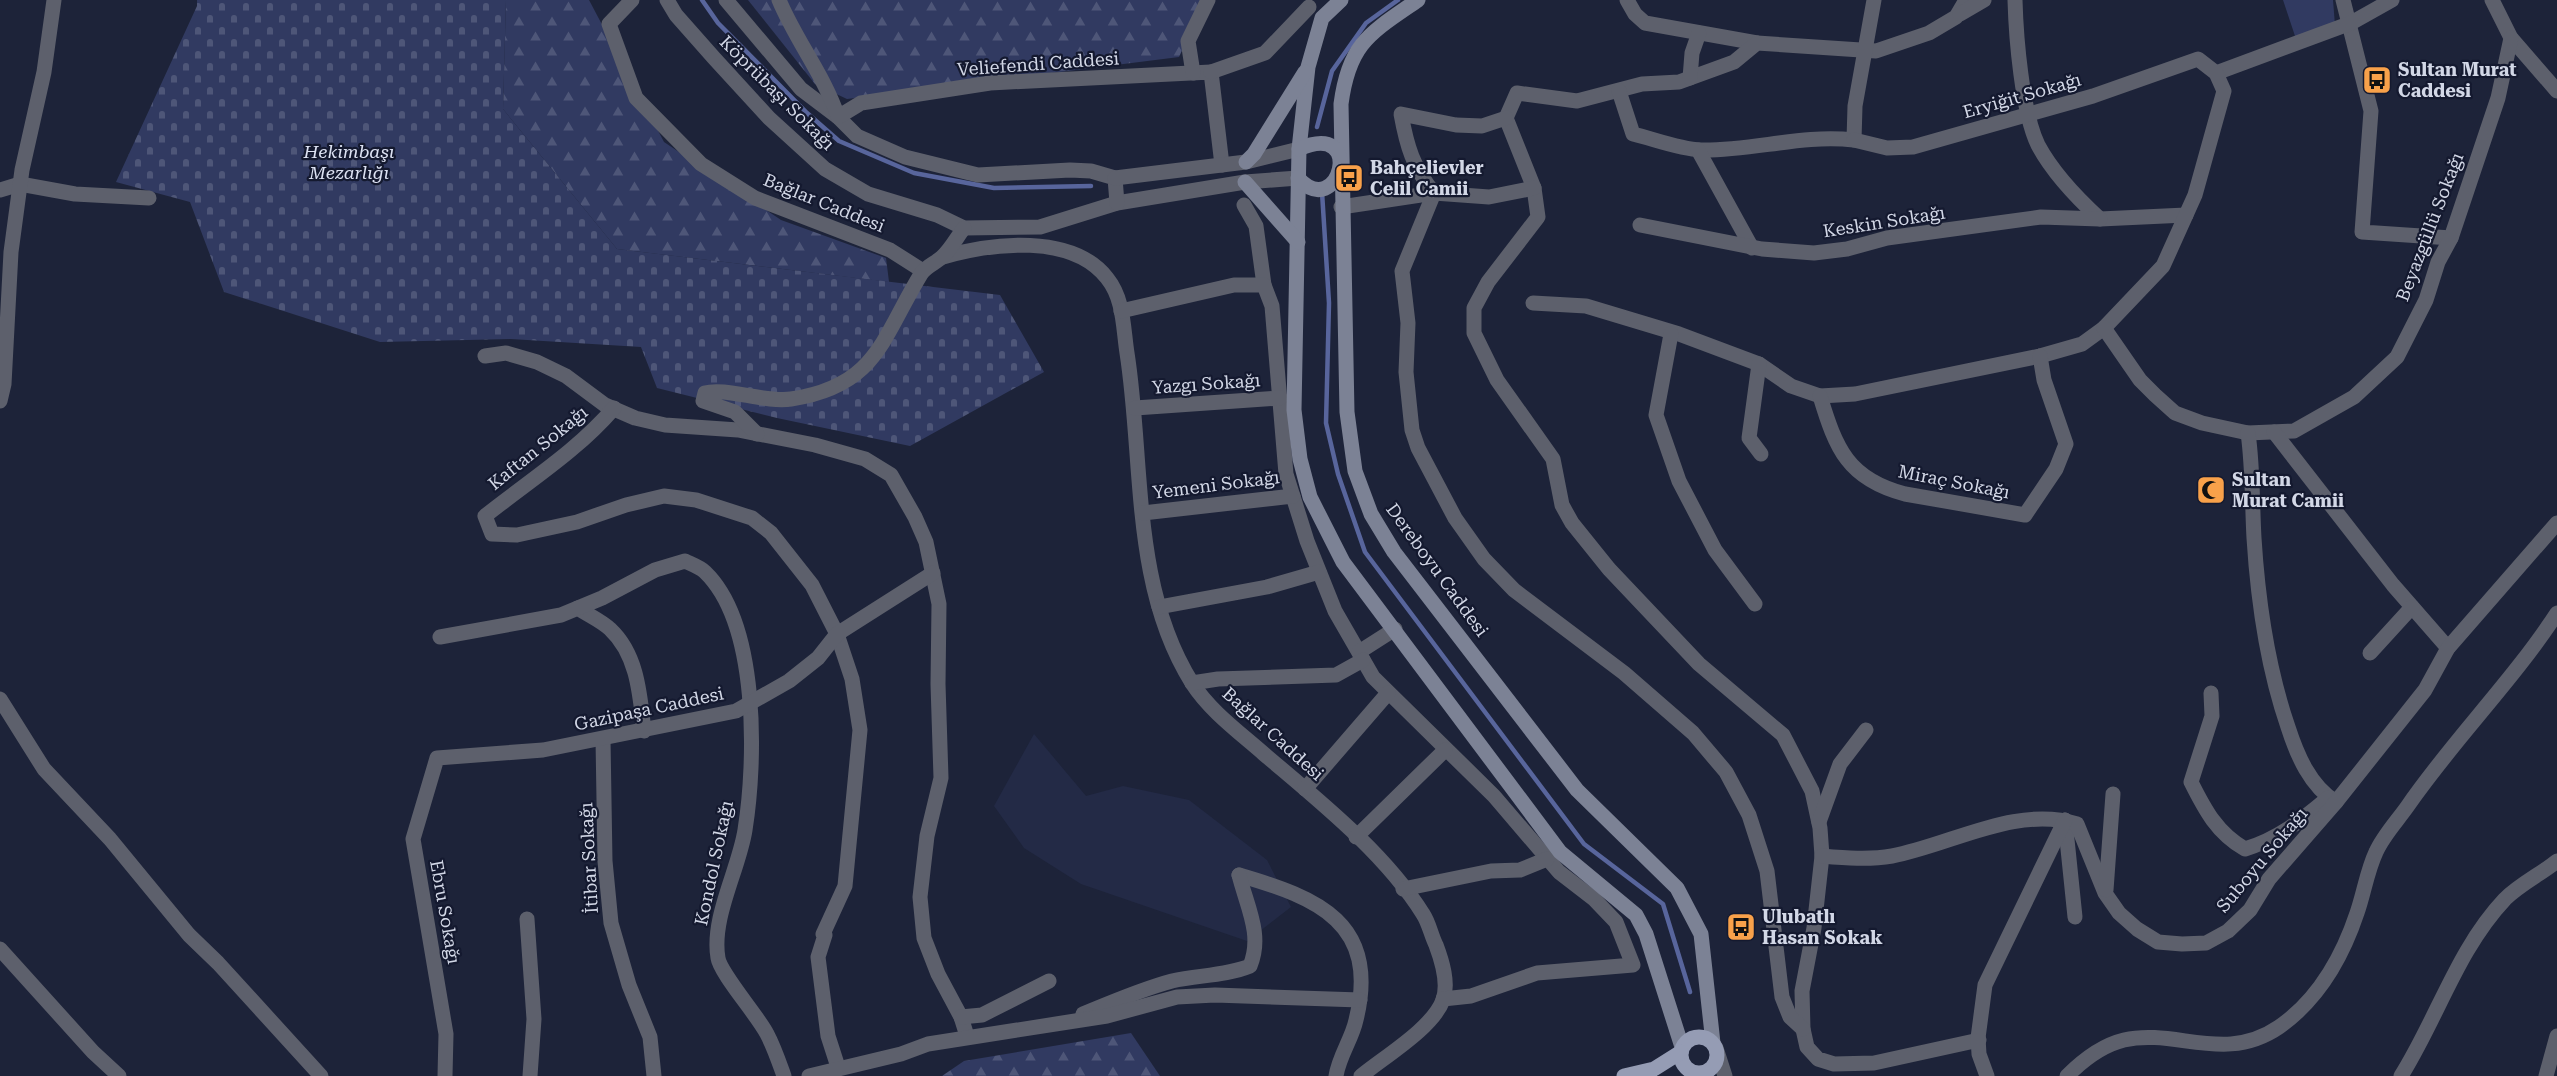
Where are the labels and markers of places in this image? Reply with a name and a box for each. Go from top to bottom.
place label: Sultan Murat Caddesi [2398,59,2517,101]
bus stop icon: Sultan Murat Caddesi [2361,64,2393,96]
place label: Bahçelievler Celil Camii [1370,157,1484,199]
bus stop icon: Bahçelievler Celil Camii [1333,162,1365,194]
place label: Sultan Murat Camii [2232,469,2344,511]
mosque icon: Sultan Murat Camii [2195,474,2227,506]
place label: Ulubatlı Hasan Sokak [1762,906,1883,948]
bus stop icon: Ulubatlı Hasan Sokak [1725,911,1757,943]

